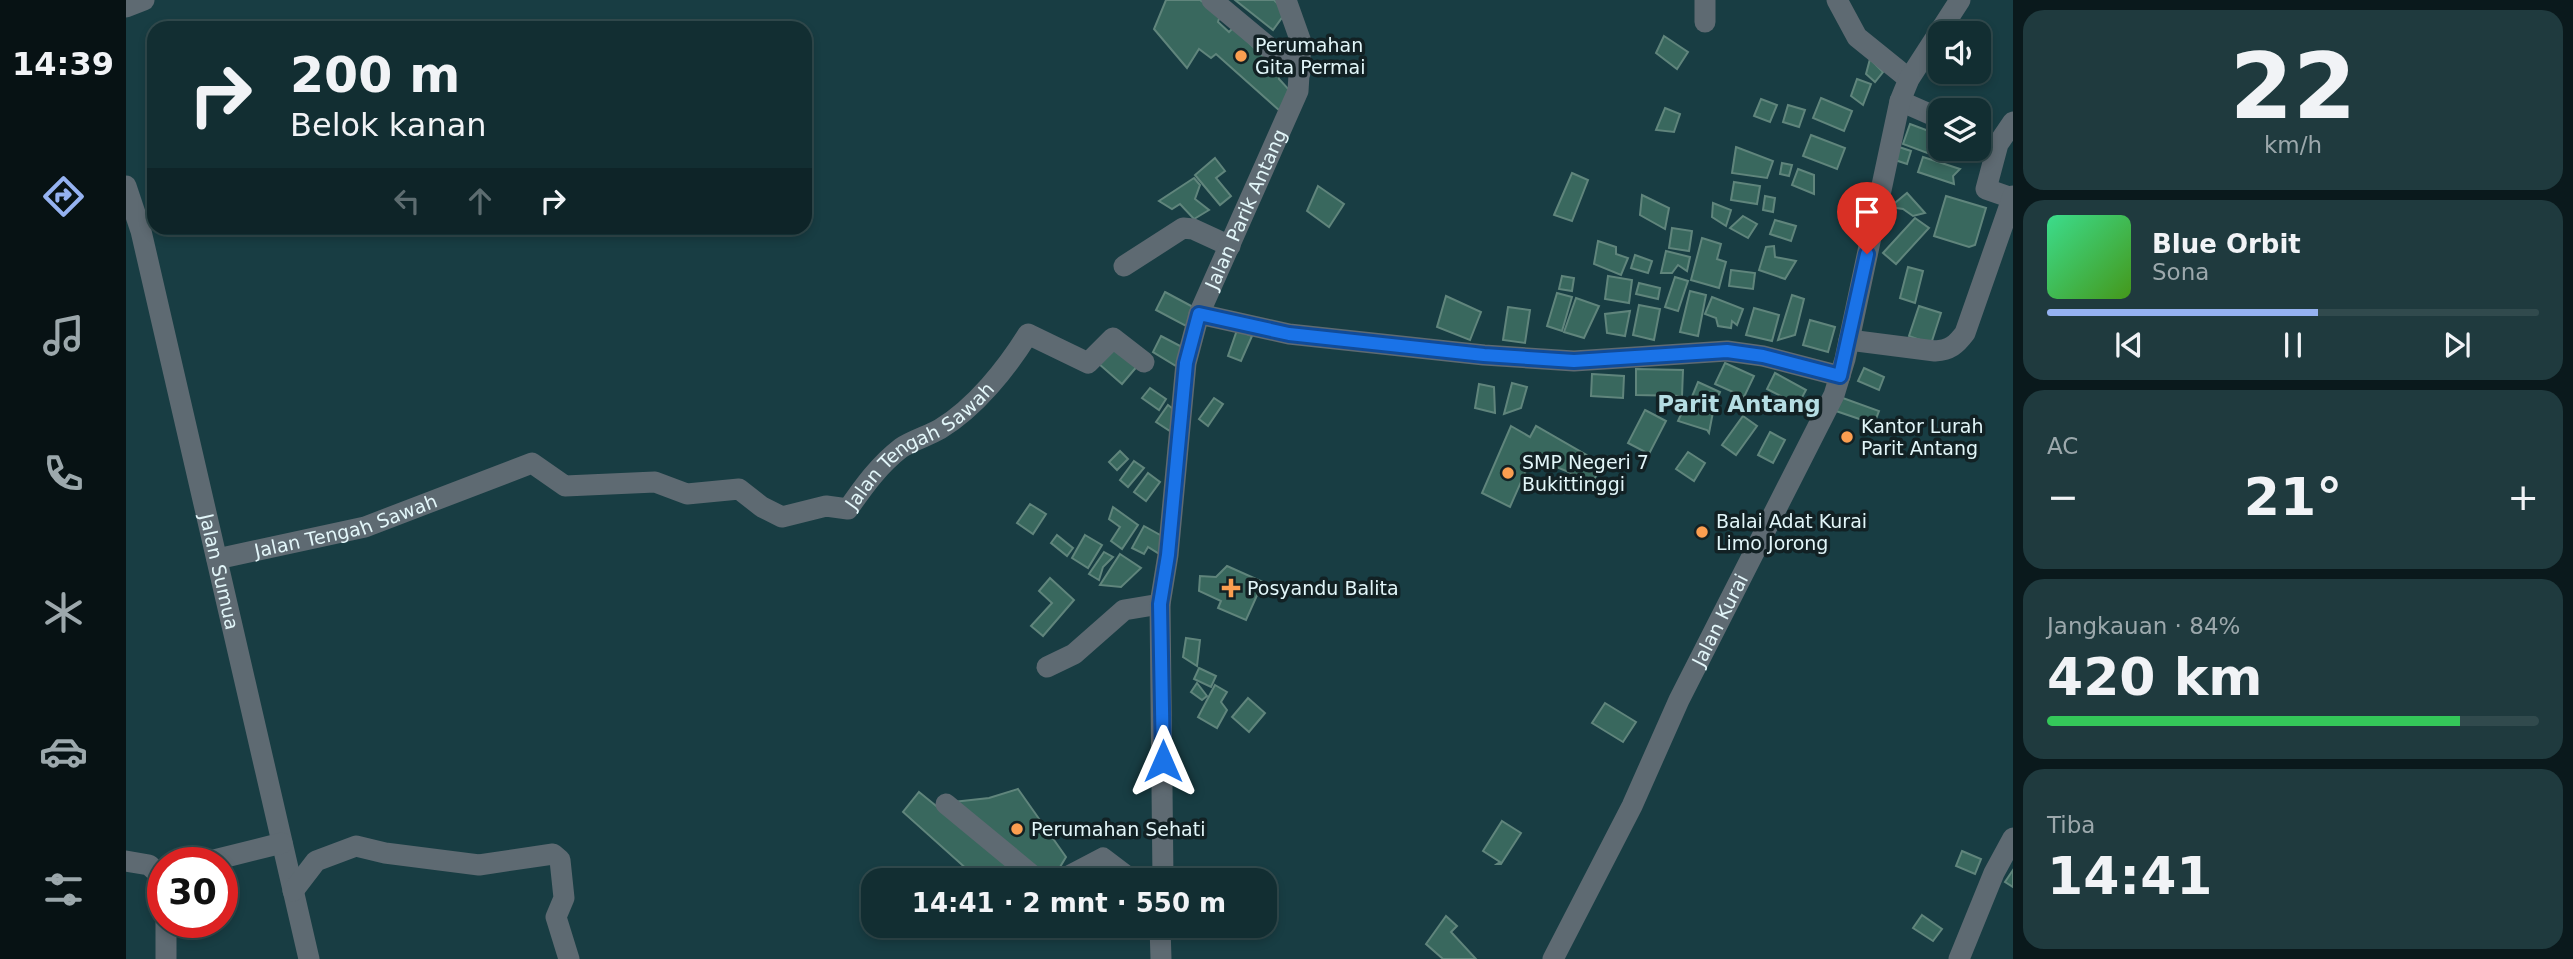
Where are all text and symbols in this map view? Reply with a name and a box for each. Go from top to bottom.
map controls [1928,21,1991,161]
button: sound [1928,21,1991,84]
place label: Perumahan Gita Permai [1255,34,1366,78]
text: 22 [2230,34,2356,139]
text: 14:39 [12,45,114,83]
text: 200 m [290,47,460,104]
marker: Perumahan Gita Permai [1233,48,1249,64]
icon: right [175,49,266,140]
button: layers [1928,98,1991,161]
text: Belok kanan [290,106,487,144]
street label: Jalan Parik Antang [1200,126,1291,294]
text: km/h [2264,132,2322,158]
icon: directions [39,172,88,221]
icon: left [388,182,426,220]
icon: ahead [461,182,499,220]
icon: right [534,182,572,220]
pin [1837,182,1897,254]
icon: arrive [1848,193,1886,231]
text: Blue Orbit [2152,229,2301,259]
text: Sona [2152,259,2209,285]
icon: music [39,311,88,360]
icon: previous [2110,326,2148,364]
icon: pause [2274,326,2312,364]
icon: next [2438,326,2476,364]
street label: Jalan Tengah Sawah [840,378,998,514]
district label: Parit Antang [1657,391,1821,417]
place label: Kantor Lurah Parit Antang [1861,415,1984,459]
marker: Kantor Lurah Parit Antang [1839,429,1855,445]
text: AC [2047,433,2078,459]
icon: phone [39,449,88,498]
place label: SMP Negeri 7 Bukittinggi [1522,451,1649,495]
marker: SMP Negeri 7 Bukittinggi [1500,465,1516,481]
text: 21° [2244,467,2342,527]
text: − [2047,475,2079,519]
text: + [2507,475,2539,519]
street label: Jalan Tengah Sawah [251,489,440,562]
street label: Jalan Sumua [195,510,244,632]
place label: Balai Adat Kurai Limo Jorong [1716,510,1867,554]
marker: Balai Adat Kurai Limo Jorong [1694,524,1710,540]
street label: Jalan Kurai [1687,570,1752,671]
place label: Posyandu Balita [1247,577,1399,599]
marker: Posyandu Balita [1221,578,1241,598]
icon: climate [39,588,88,637]
text: Jangkauan · 84% [2047,613,2240,639]
text: 420 km [2047,647,2262,707]
position arrow [1126,724,1200,798]
icon: car [39,727,88,776]
text: Tiba [2047,812,2095,838]
place label: Perumahan Sehati [1031,818,1205,840]
marker: Perumahan Sehati [1009,821,1025,837]
text: 14:41 [2047,846,2213,906]
speed limit sign: 30 [147,847,238,938]
icon: filters [39,865,88,914]
text: 14:41 · 2 mnt · 550 m [912,888,1226,918]

